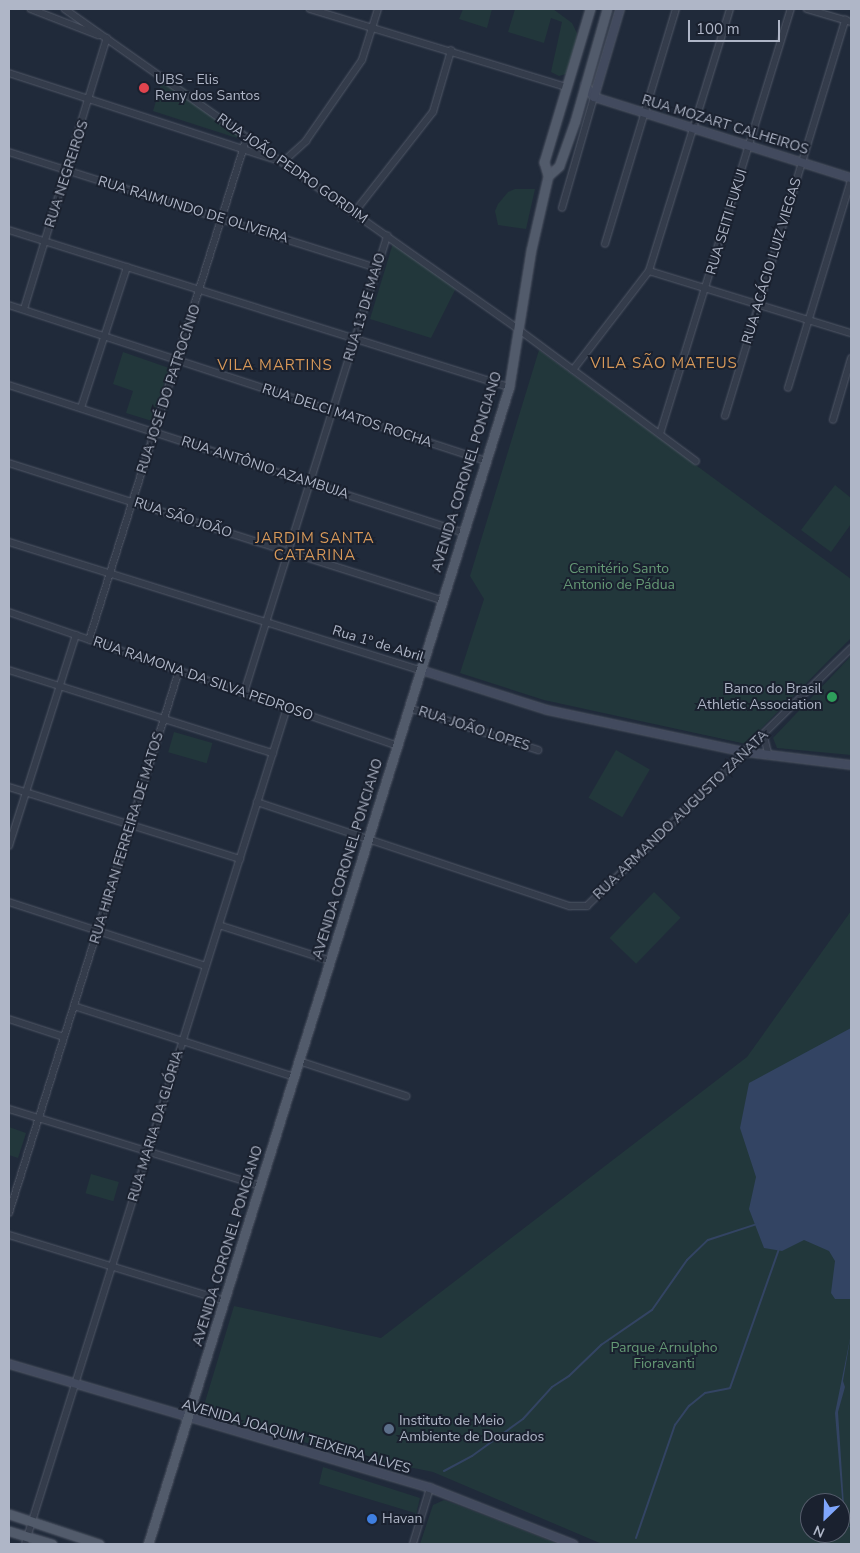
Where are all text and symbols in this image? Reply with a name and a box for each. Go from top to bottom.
scale bar [690,10,782,42]
text: 100 m [696,19,740,39]
place label: UBS - Elis Reny dos Santos [155,72,260,104]
marker: UBS - Elis Reny dos Santos [137,81,151,95]
street label: RUA MOZART CALHEIROS [640,92,810,158]
street label: RUA JOÃO PEDRO GORDIM [213,110,371,228]
street label: RUA NEGREIROS [42,118,92,230]
street label: RUA SEITI FUKUI [703,167,751,277]
street label: RUA RAIMUNDO DE OLIVEIRA [96,173,290,247]
street label: RUA ACÁCIO LUIZ VIEGAS [739,176,805,346]
street label: RUA 13 DE MAIO [341,251,389,363]
street label: RUA JOSÉ DO PATROCÍNIO [134,302,204,476]
district label: VILA SÃO MATEUS [588,355,740,373]
district label: VILA MARTINS [216,357,334,375]
street label: AVENIDA CORONEL PONCIANO [428,370,506,574]
street label: RUA DELCI MATOS ROCHA [260,381,434,451]
street label: RUA ANTÔNIO AZAMBUJA [179,433,351,503]
street label: RUA SÃO JOÃO [132,494,234,542]
district label: JARDIM SANTA CATARINA [254,529,376,564]
park label: Cemitério Santo Antonio de Pádua [563,561,675,594]
street label: Rua 1º de Abril [330,622,426,666]
street label: RUA RAMONA DA SILVA PEDROSO [91,633,315,725]
place label: Banco do Brasil Athletic Association [697,681,822,714]
marker: Banco do Brasil Athletic Association [826,691,838,703]
street label: RUA JOÃO LOPES [416,703,532,755]
street label: RUA ARMANDO AUGUSTO ZANATA [590,727,772,903]
street label: RUA HIRAN FERREIRA DE MATOS [87,730,167,946]
street label: AVENIDA CORONEL PONCIANO [309,757,387,961]
street label: RUA MARIA DA GLÓRIA [125,1048,187,1204]
street label: AVENIDA CORONEL PONCIANO [189,1144,267,1348]
park label: Parque Arnulpho Fioravanti [611,1340,717,1372]
street label: AVENIDA JOAQUIM TEIXEIRA ALVES [180,1396,412,1478]
place label: Instituto de Meio Ambiente de Dourados [399,1413,544,1445]
marker: Instituto de Meio Ambiente de Dourados [383,1423,395,1435]
north arrow [800,1493,850,1543]
place label: Havan [382,1511,422,1527]
marker: Havan [366,1513,378,1525]
text: N [810,1520,828,1542]

